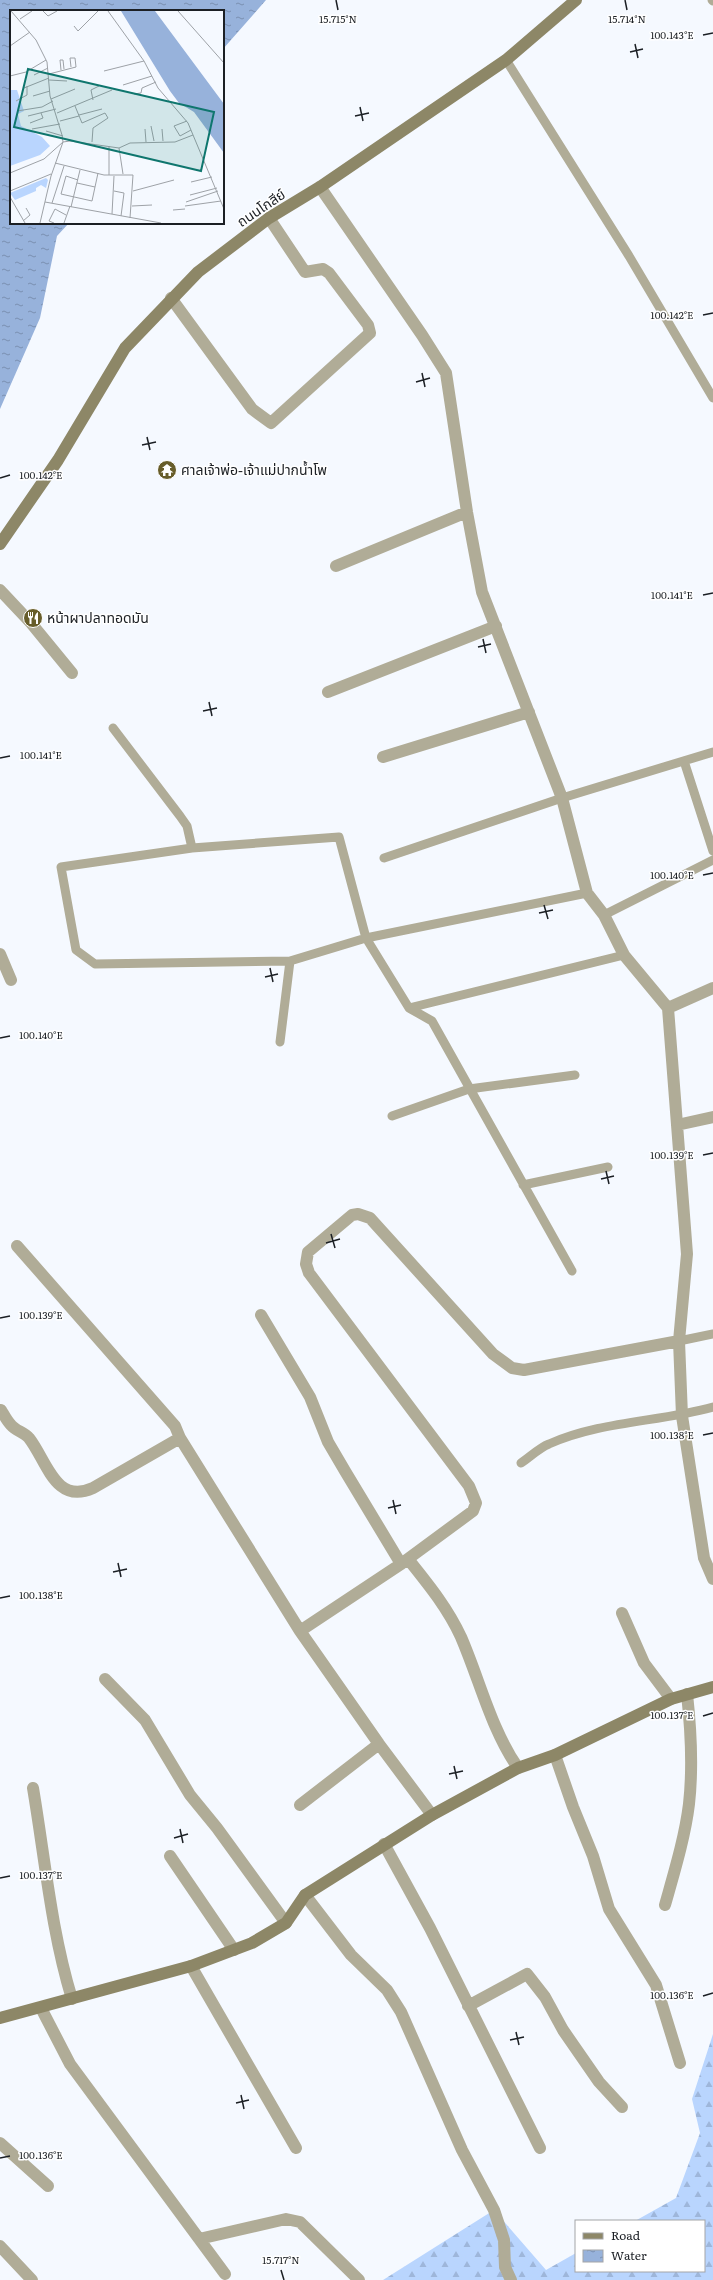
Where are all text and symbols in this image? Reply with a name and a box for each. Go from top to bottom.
inset map [10,10,224,224]
text: 15.715°N [319,11,357,26]
text: 15.714°N [608,11,646,26]
text: 100.143°E [650,27,694,42]
street label: ถนนโกสีย์ [232,184,289,231]
text: 100.142°E [651,307,693,322]
temple icon: ศาลเจ้าพ่อ-เจ้าแม่ปากน้ำโพ [156,459,178,481]
place label: ศาลเจ้าพ่อ-เจ้าแม่ปากน้ำโพ [181,459,327,479]
text: 100.142°E [20,467,62,482]
text: 100.141°E [651,587,693,602]
restaurant icon: หน้าผาปลาทอดมัน [22,607,44,629]
place label: หน้าผาปลาทอดมัน [47,607,149,627]
text: 100.141°E [20,747,62,762]
text: 100.140°E [650,867,694,882]
text: 100.140°E [19,1027,63,1042]
text: 100.139°E [650,1147,694,1162]
text: 100.139°E [19,1307,63,1322]
text: 100.138°E [650,1427,694,1442]
text: 100.138°E [19,1587,63,1602]
text: 100.137°E [651,1707,693,1722]
text: 100.137°E [20,1867,62,1882]
text: 100.136°E [650,1987,694,2002]
text: 100.136°E [19,2147,63,2162]
legend [575,2220,705,2272]
text: Road [611,2226,641,2244]
text: Water [611,2246,647,2264]
text: 15.717°N [262,2252,300,2267]

